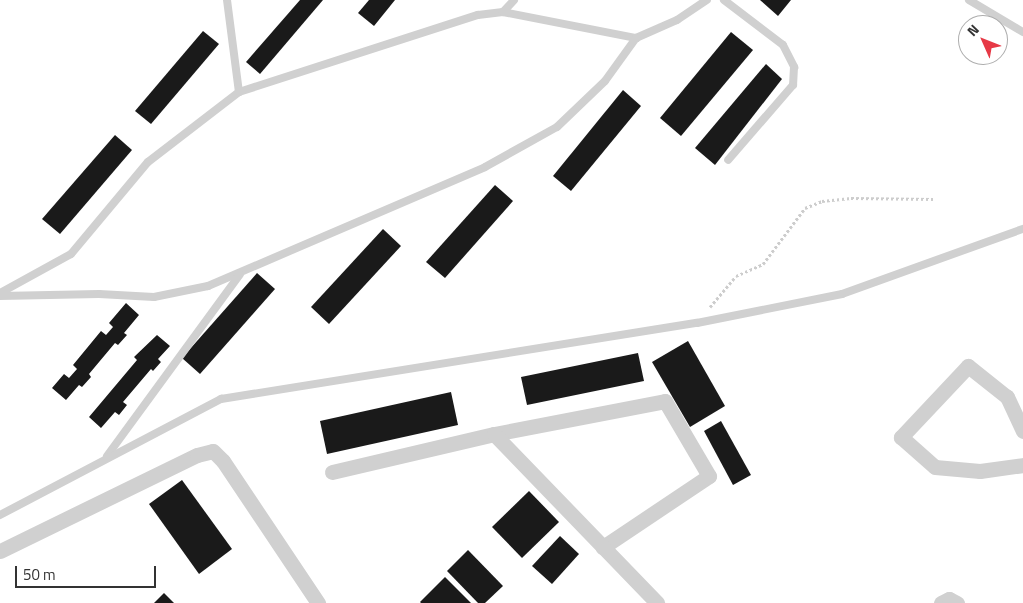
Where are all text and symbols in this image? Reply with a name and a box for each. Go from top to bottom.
north arrow [958,15,1008,65]
text: N [962,19,983,41]
scale bar [18,556,159,588]
text: 50 m [23,563,56,586]

